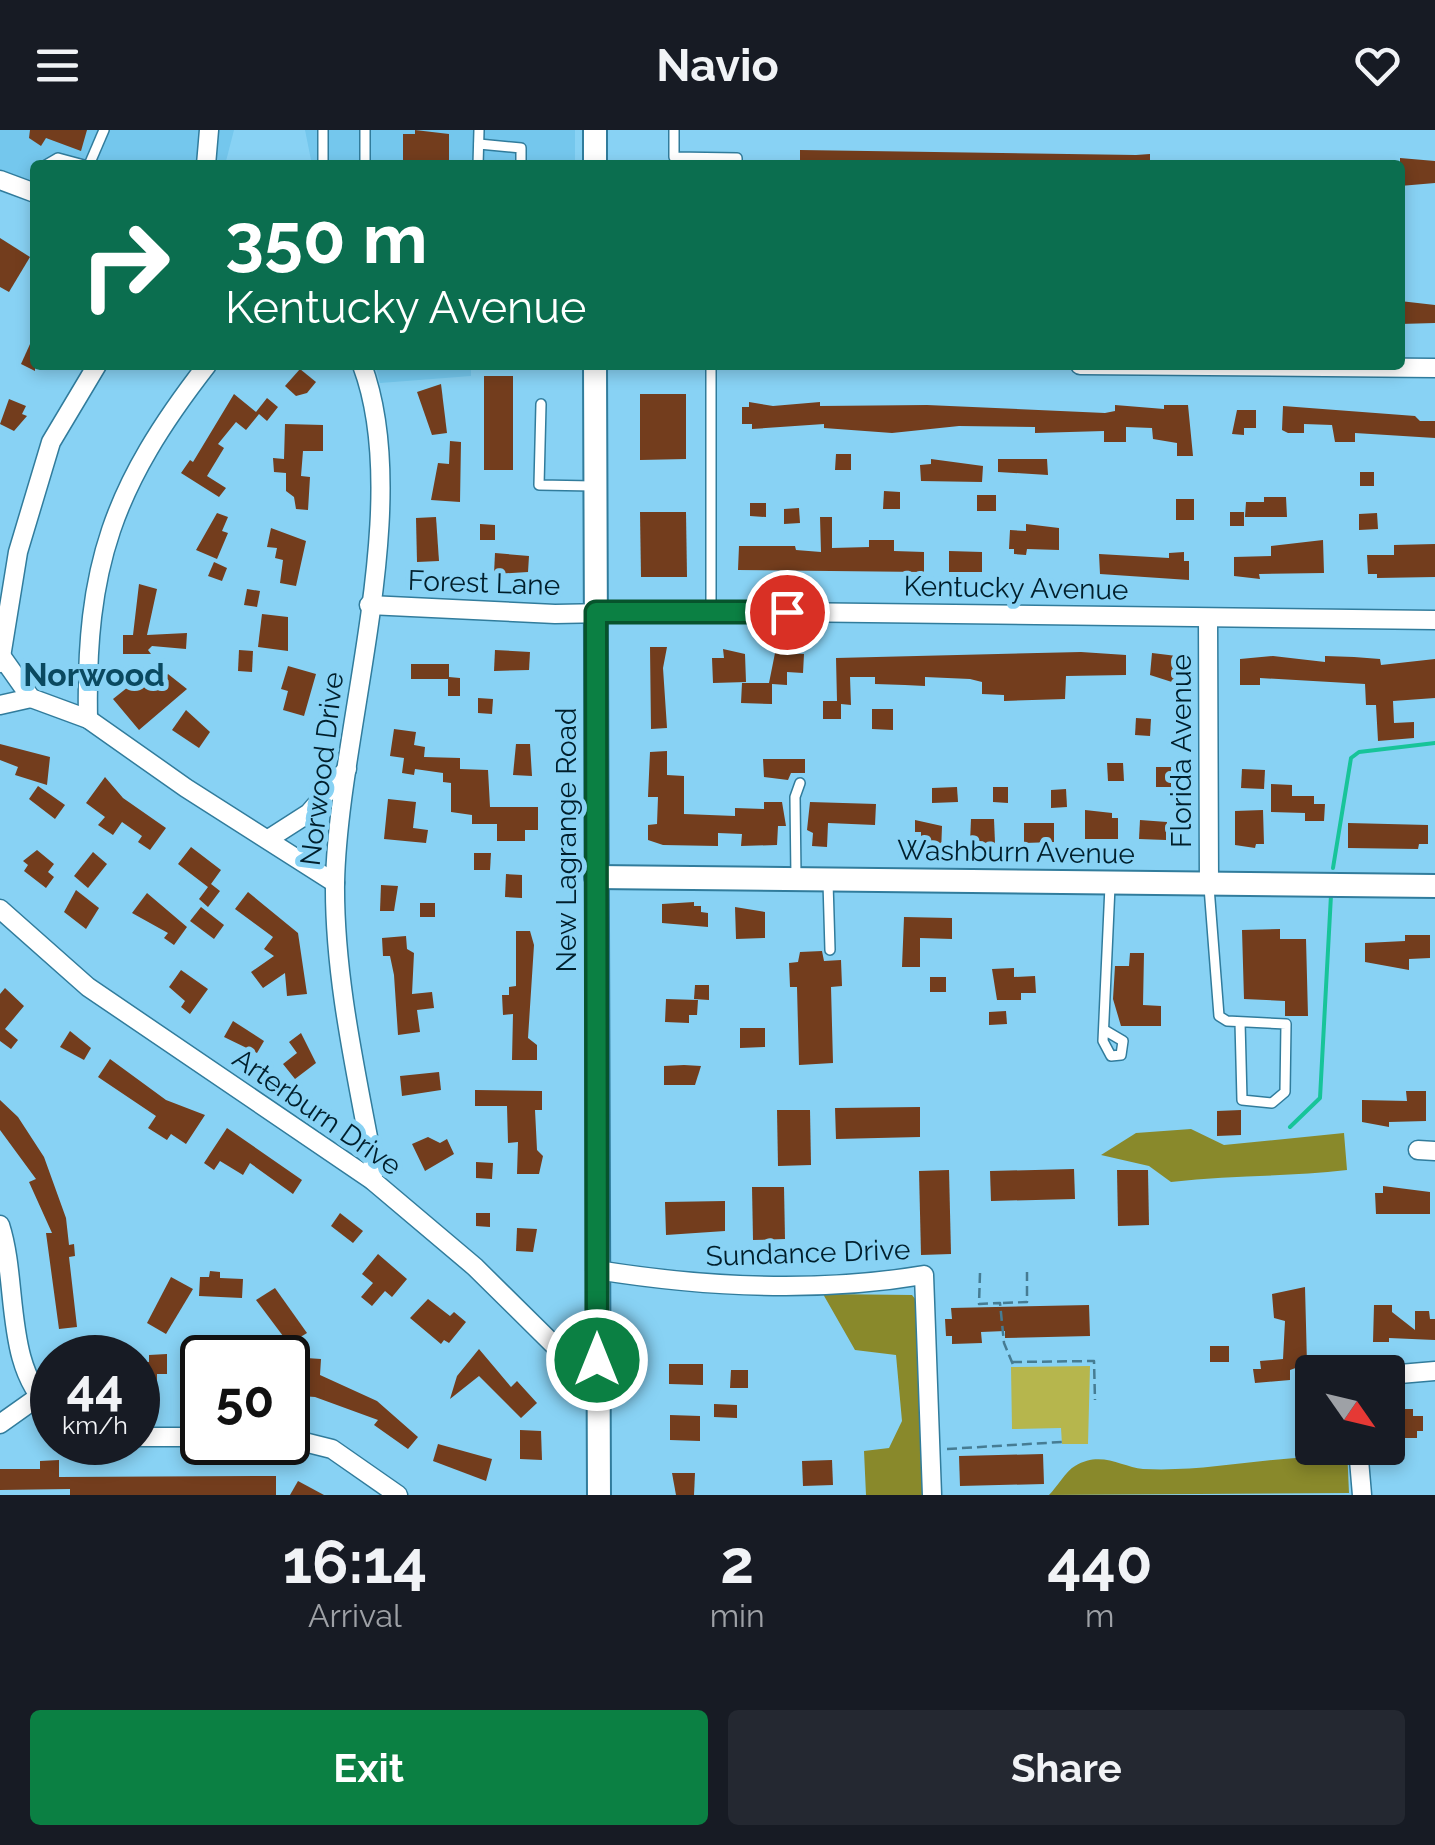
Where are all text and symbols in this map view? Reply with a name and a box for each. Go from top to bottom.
icon: menu [30,38,85,93]
icon: heart [1350,38,1405,93]
text: Navio [656,39,779,92]
text: 350 m [225,197,428,279]
icon: right [60,200,190,330]
text: Kentucky Avenue [225,281,587,334]
street label: Forest Lane [407,564,561,602]
pin [745,570,830,655]
street label: Kentucky Avenue [903,570,1129,606]
icon: arrive [760,585,815,640]
street label: Florida Avenue [1165,654,1198,848]
district label: Norwood [23,656,165,693]
street label: Norwood Drive [294,670,350,868]
street label: New Lagrange Road [550,708,583,972]
street label: Washburn Avenue [897,833,1135,871]
street label: Arterburn Drive [226,1042,408,1182]
street label: Sundance Drive [705,1233,911,1273]
position arrow [545,1308,649,1412]
speed limit sign: 50 [180,1335,310,1465]
north arrow [1295,1355,1405,1465]
map controls [1295,1355,1405,1465]
text: 44 [66,1358,124,1417]
text: km/h [62,1410,128,1440]
text: 16:14 [282,1527,427,1597]
text: 2 [720,1527,754,1597]
text: 440 [1047,1527,1153,1597]
text: Arrival [308,1597,402,1634]
text: min [710,1597,765,1634]
text: m [1085,1597,1115,1634]
button: Exit [30,1710,708,1825]
button: Share [728,1710,1405,1825]

